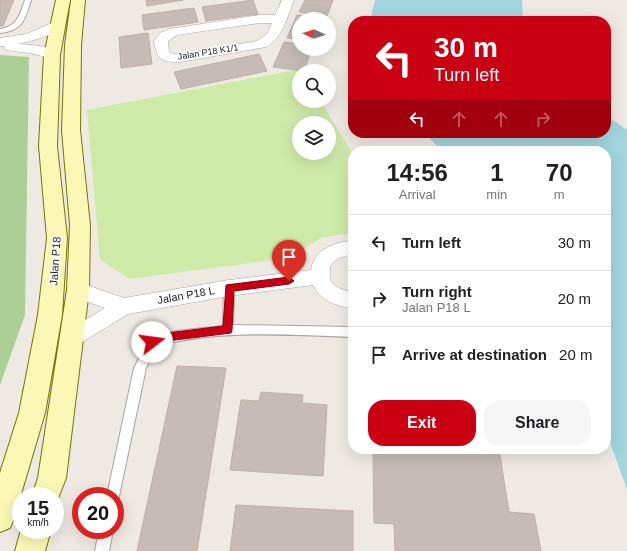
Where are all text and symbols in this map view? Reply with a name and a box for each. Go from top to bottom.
north arrow [292,12,336,56]
map controls [292,12,336,160]
icon: left [368,32,420,84]
text: 30 m [434,32,498,63]
street label: Jalan P18 K1/1 [177,42,239,62]
button: search [292,64,336,108]
text: Turn left [434,65,499,85]
icon: left [406,108,428,130]
icon: ahead [448,108,470,130]
icon: ahead [490,108,512,130]
icon: right [532,108,554,130]
button: layers [292,116,336,160]
text: 14:56 [386,159,448,186]
text: 1 [490,159,504,186]
text: 70 [546,159,573,186]
text: Arrival [399,187,436,202]
text: min [486,187,507,202]
text: m [554,187,565,202]
icon: left [368,232,390,254]
text: Turn left [402,234,461,251]
text: 30 m [558,234,591,251]
street label: Jalan P18 [47,236,63,286]
pin [272,240,306,281]
icon: arrive [278,246,300,268]
text: Turn right [402,283,472,300]
street label: Jalan P18 L [156,284,216,306]
icon: right [368,288,390,310]
text: 20 m [558,290,591,307]
text: Jalan P18 L [402,300,471,315]
position arrow [131,321,173,363]
icon: arrive [368,344,390,366]
text: Arrive at destination [402,346,547,363]
text: 20 m [559,346,592,363]
button: Exit [368,400,476,446]
button: Share [484,400,591,446]
speed limit sign: 20 [72,487,124,539]
text: 15 [27,497,49,519]
text: km/h [27,517,49,528]

